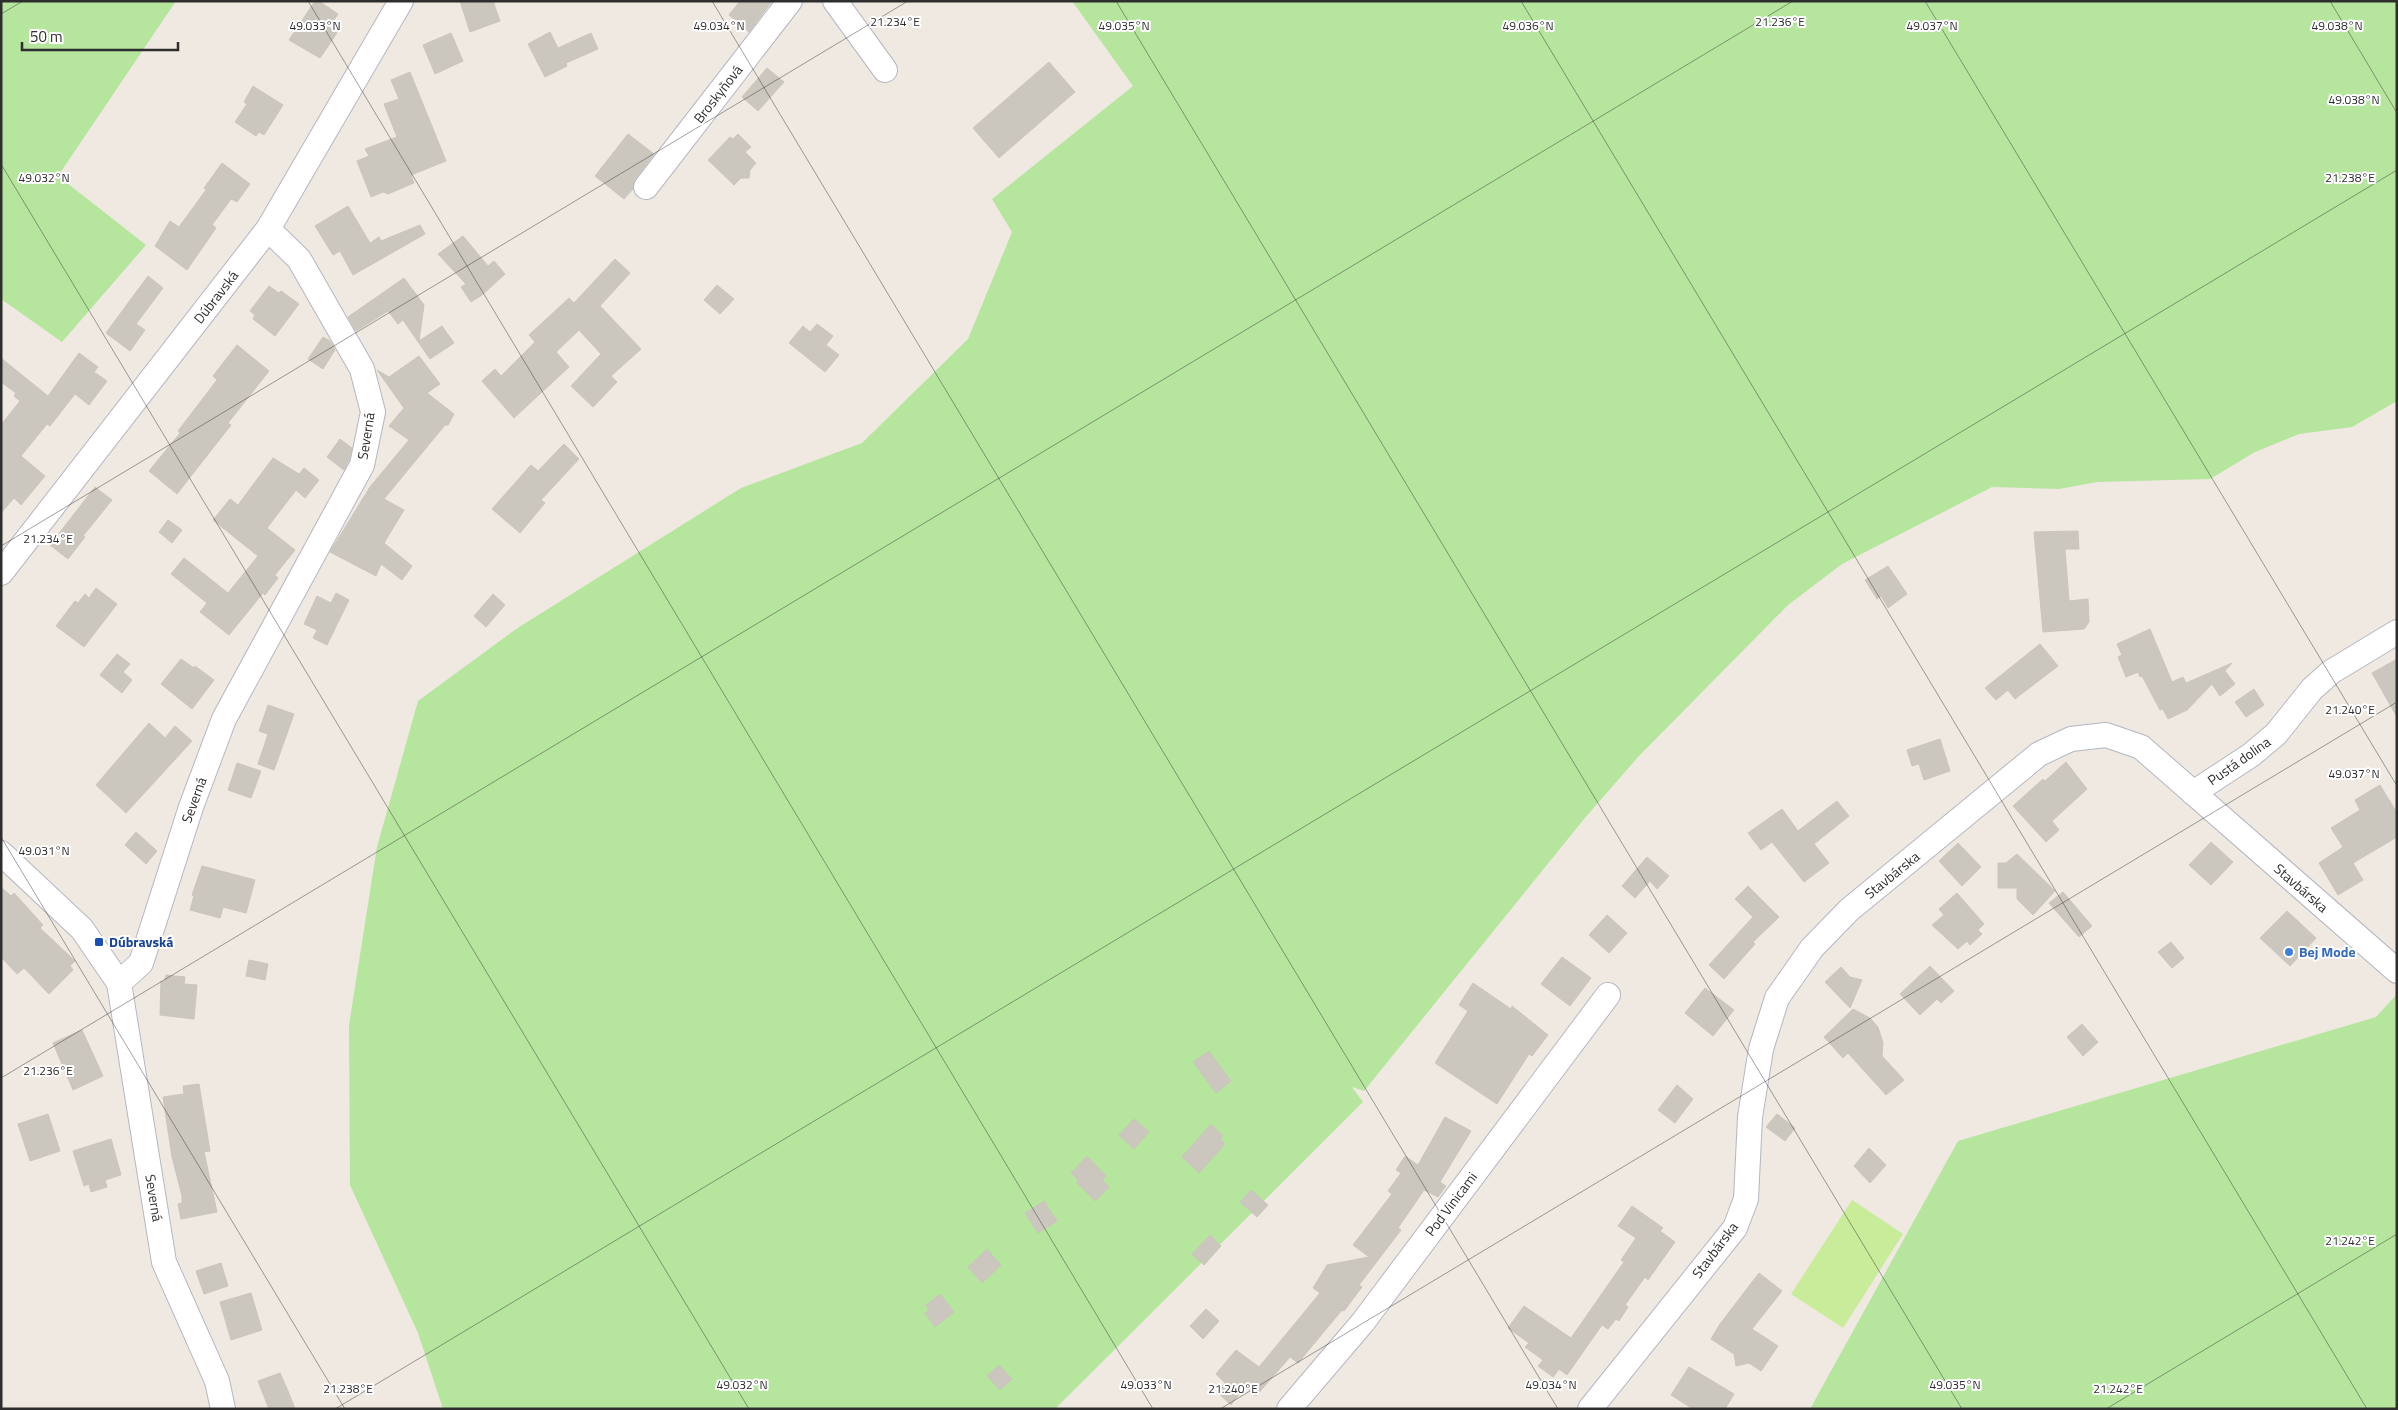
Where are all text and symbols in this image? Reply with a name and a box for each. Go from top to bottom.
text: 21.234°E [870,12,920,31]
text: 21.236°E [1755,12,1805,31]
text: 49.033°N [289,16,341,35]
text: 49.034°N [693,16,745,35]
text: 49.035°N [1098,16,1150,35]
text: 49.036°N [1502,16,1554,35]
text: 49.037°N [1906,16,1958,35]
text: 49.038°N [2311,16,2363,35]
scale bar [22,20,179,52]
text: 50 m [30,25,63,48]
street label: Broskyňová [688,60,747,127]
text: 49.038°N [2328,90,2380,109]
text: 49.032°N [18,168,70,187]
text: 21.238°E [2325,168,2375,187]
street label: Dúbravská [188,266,243,328]
street label: Severná [351,411,380,461]
text: 21.234°E [23,529,73,548]
text: 21.240°E [2325,700,2375,719]
street label: Pustá dolina [2203,731,2275,790]
text: 49.037°N [2328,764,2380,783]
street label: Severná [176,774,212,826]
text: 49.031°N [18,841,70,860]
street label: Stavbárska [1860,846,1924,903]
street label: Stavbárska [2270,858,2333,917]
place label: Dúbravská [109,931,173,952]
marker: Dúbravská [93,936,105,948]
place label: Bej Mode [2299,941,2356,962]
marker: Bej Mode [2283,946,2295,958]
text: 21.236°E [23,1061,73,1080]
street label: Pod Vinicami [1419,1167,1482,1240]
street label: Severná [140,1173,169,1223]
street label: Stavbárska [1687,1217,1743,1282]
text: 21.242°E [2325,1231,2375,1250]
text: 49.032°N [716,1375,768,1394]
text: 49.033°N [1120,1375,1172,1394]
text: 49.034°N [1525,1375,1577,1394]
text: 49.035°N [1929,1375,1981,1394]
text: 21.238°E [323,1379,373,1398]
text: 21.240°E [1208,1379,1258,1398]
text: 21.242°E [2093,1379,2143,1398]

